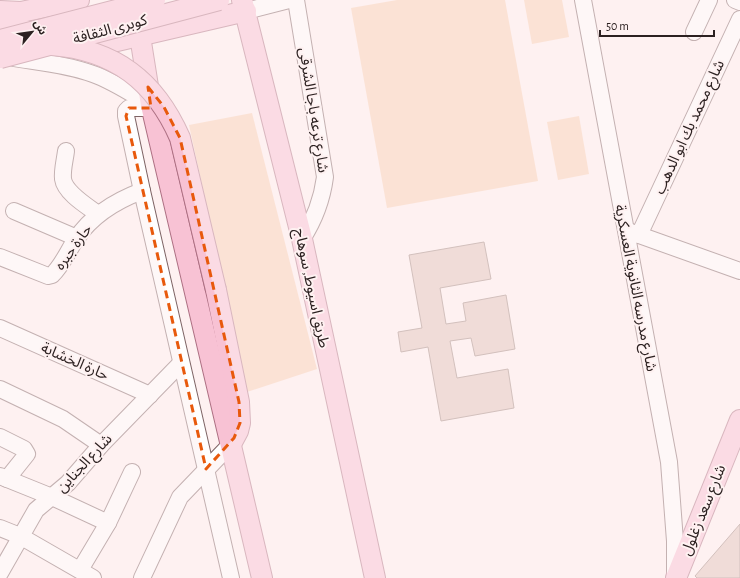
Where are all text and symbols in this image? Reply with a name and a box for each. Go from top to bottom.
north arrow [12,12,52,52]
street label: كوبرى الثقافة [71,12,150,48]
scale bar [600,12,714,38]
text: ش [31,18,49,37]
text: 50 m [606,20,629,32]
street label: شارع ترعه باجا الشرقى [292,46,331,175]
street label: شارع محمد بك ابو الدهب [652,58,731,198]
street label: شارع مدرسه الثانوية العسكرية [608,203,659,374]
street label: حارة جبره [52,222,96,273]
street label: طريق اسيوط, سوهاج [288,227,332,350]
street label: حارة الخشابة [38,340,111,384]
street label: شارع الجناين [54,431,118,498]
street label: شارع سعد زغلول [678,462,732,559]

